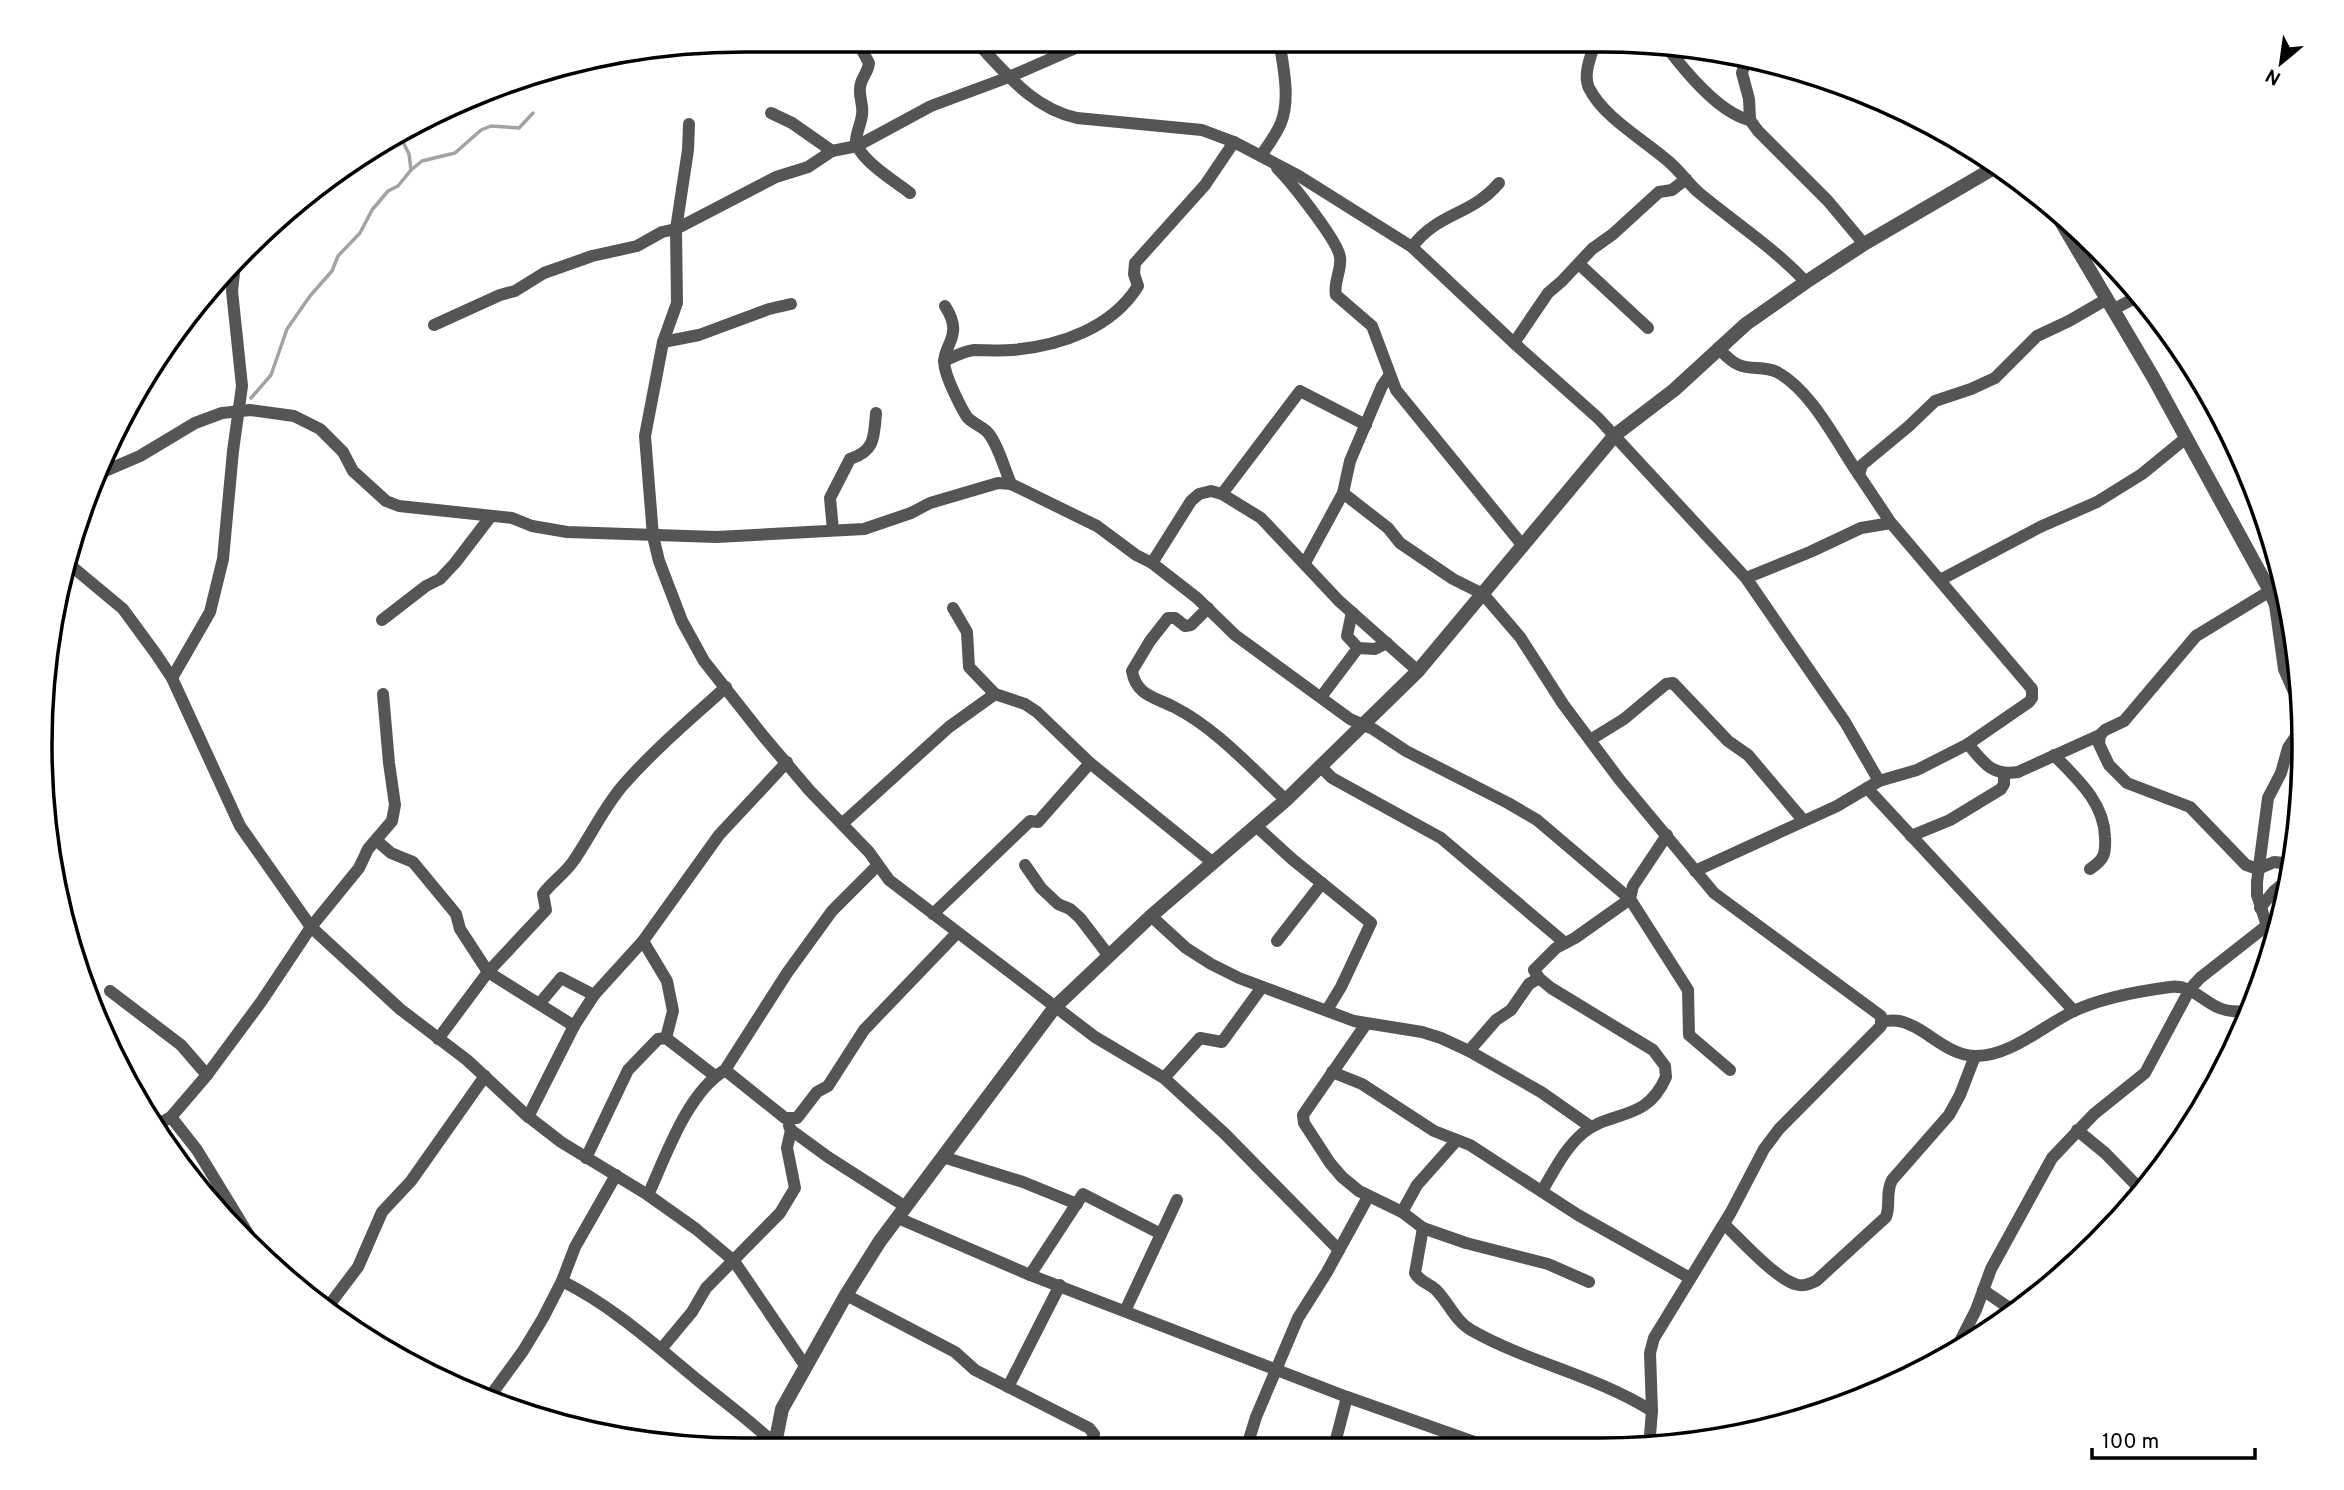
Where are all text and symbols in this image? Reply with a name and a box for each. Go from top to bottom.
north arrow [2246,28,2316,98]
text: N [2262,62,2286,90]
scale bar [2092,1416,2255,1460]
text: 100 m [2102,1429,2159,1456]

